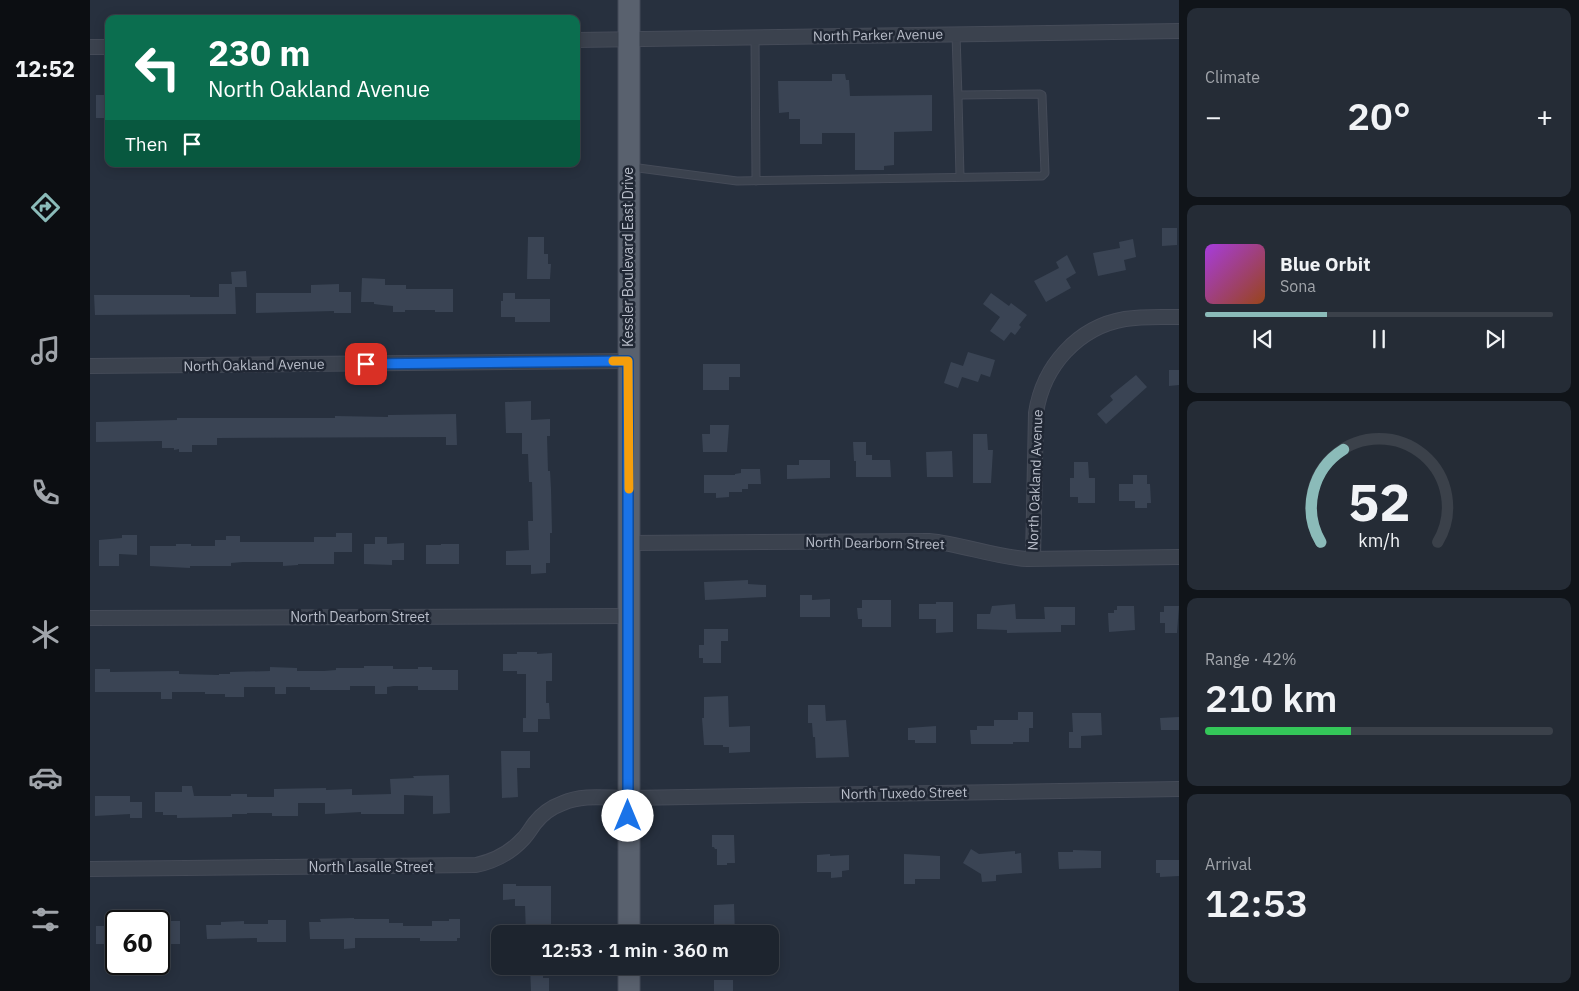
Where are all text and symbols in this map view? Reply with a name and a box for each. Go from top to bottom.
street label: North Parker Avenue [813,25,943,45]
text: 230 m [208,30,311,76]
icon: left [125,35,190,100]
text: 12:52 [15,54,75,83]
text: Climate [1205,67,1260,87]
text: North Oakland Avenue [208,74,430,103]
text: 20° [1347,91,1411,140]
text: − [1205,98,1222,135]
text: + [1536,98,1553,135]
icon: arrive [178,130,206,158]
text: Then [125,132,168,156]
street label: Kessler Boulevard East Drive [619,167,637,347]
icon: directions [28,190,63,225]
text: Blue Orbit [1280,252,1370,276]
text: Sona [1280,276,1316,296]
icon: previous [1249,325,1277,353]
icon: pause [1365,325,1393,353]
icon: next [1481,325,1509,353]
icon: music [28,333,63,368]
pin [345,343,387,385]
icon: arrive [352,350,380,378]
street label: North Oakland Avenue [183,355,325,375]
street label: North Oakland Avenue [1024,409,1046,551]
text: 52 [1348,468,1410,535]
icon: phone [28,475,63,510]
text: km/h [1358,529,1400,552]
street label: North Dearborn Street [805,533,945,553]
street label: North Dearborn Street [290,608,430,626]
icon: climate [28,617,63,652]
text: Range · 42% [1205,649,1297,669]
text: 210 km [1205,673,1337,722]
icon: car [28,760,63,795]
street label: North Tuxedo Street [841,783,968,803]
position arrow [601,789,653,841]
text: Arrival [1205,854,1252,874]
street label: North Lasalle Street [309,858,433,876]
text: 12:53 [1205,878,1308,927]
icon: filters [28,902,63,937]
speed limit sign: 60 [105,910,170,975]
text: 12:53 · 1 min · 360 m [541,938,729,962]

